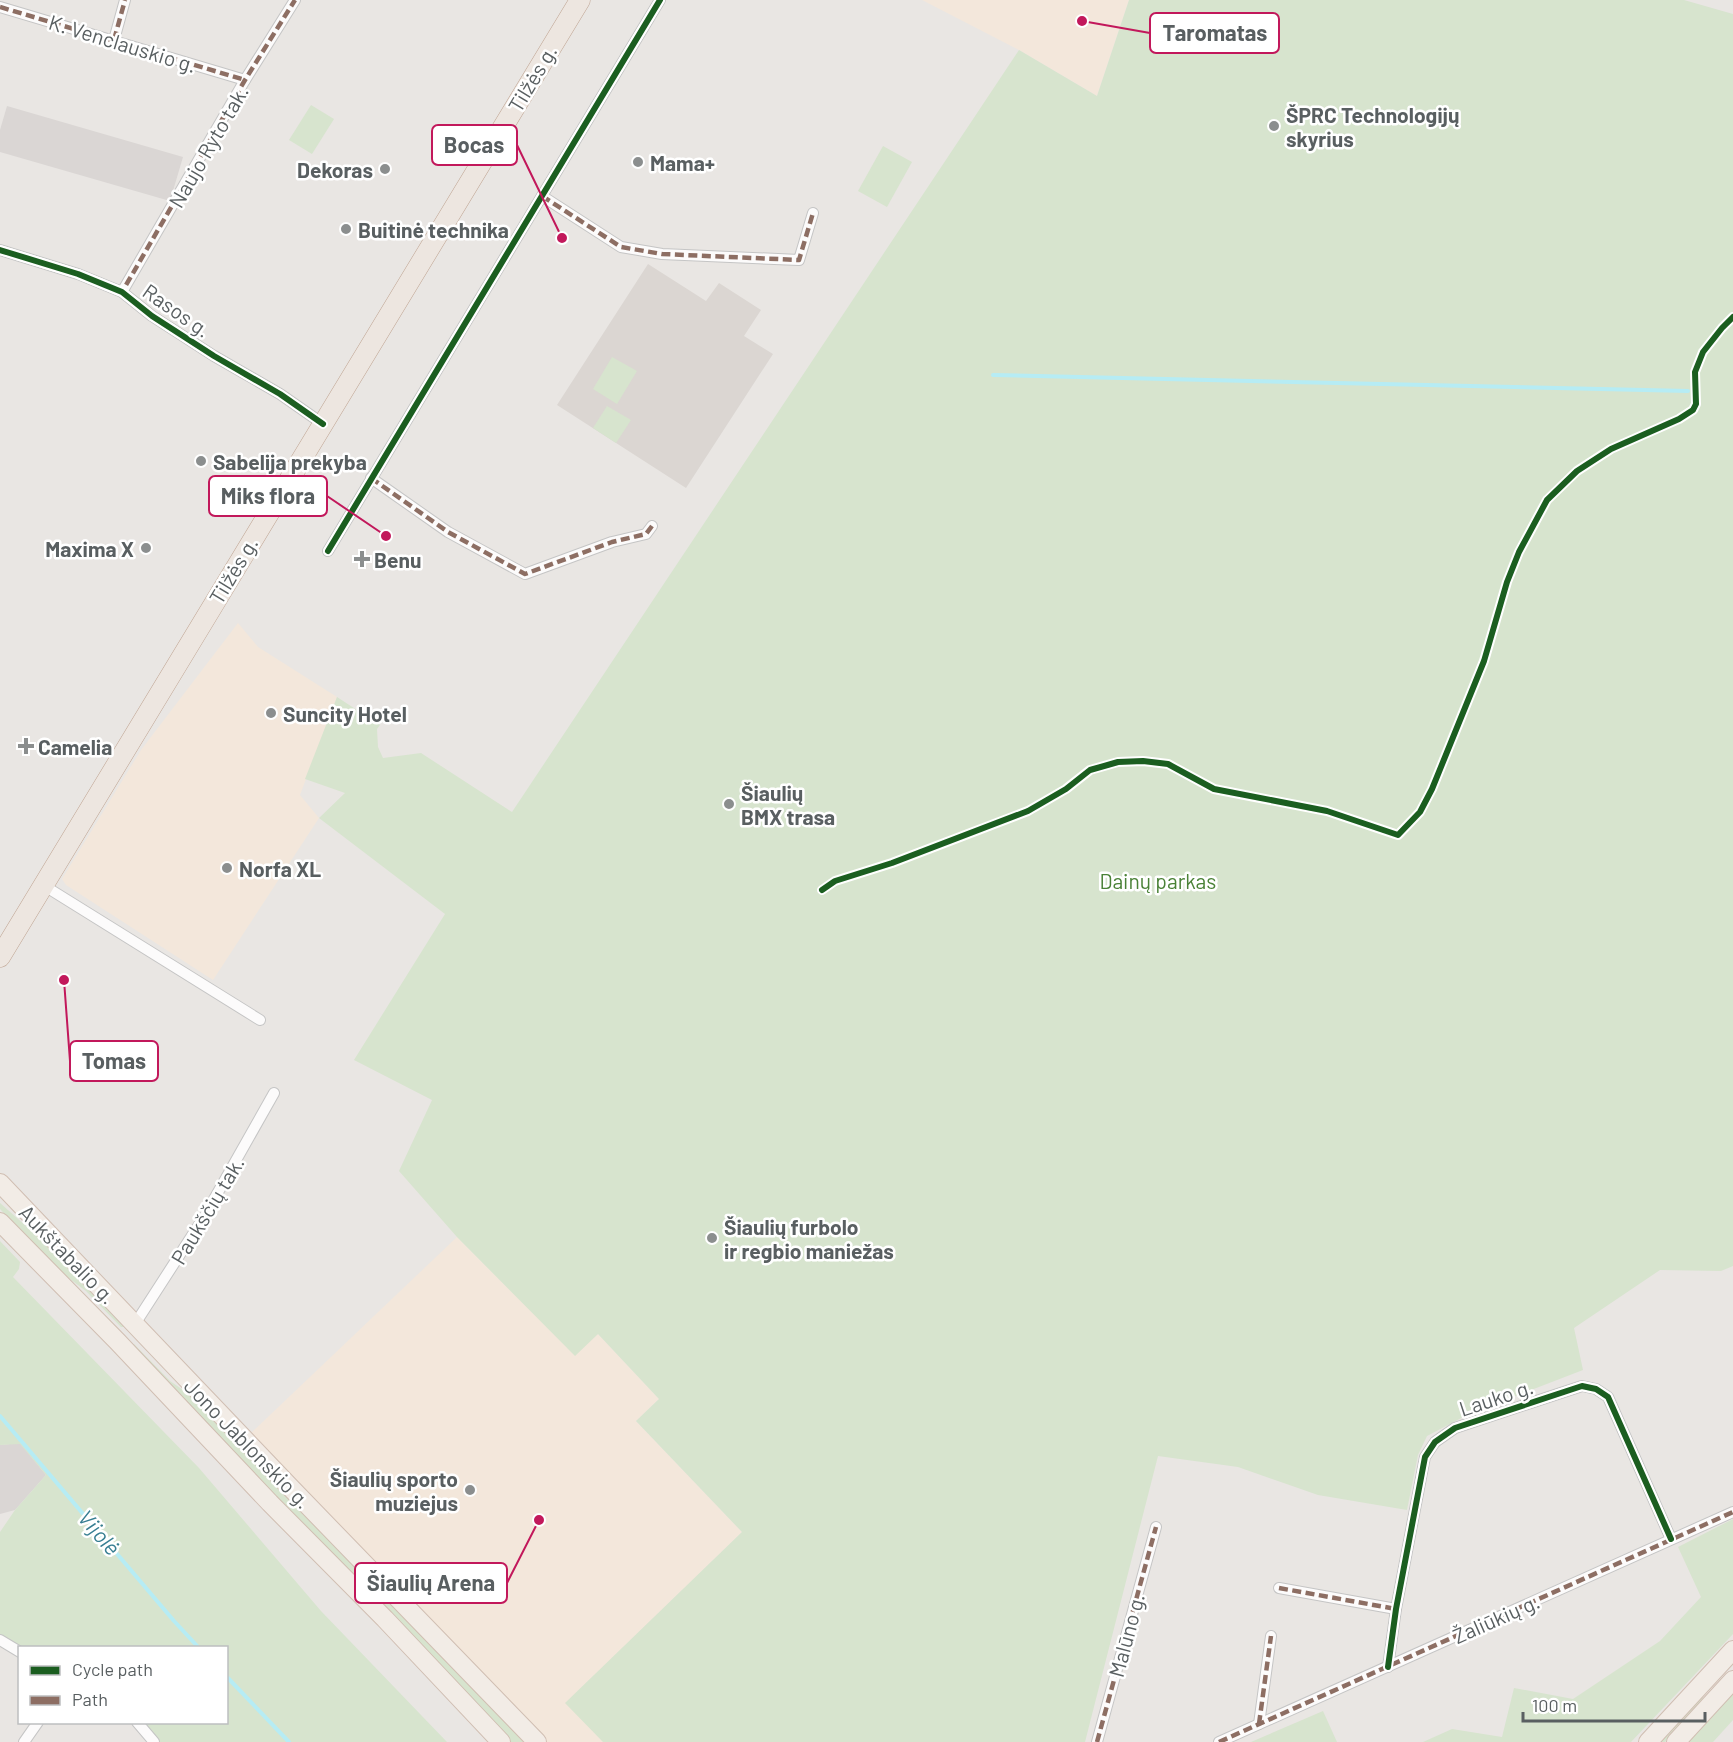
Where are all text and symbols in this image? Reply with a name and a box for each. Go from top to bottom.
street label: K. Venclauskio g. [46,9,200,77]
callout: Taromatas [1150,13,1279,53]
text: Taromatas [1163,19,1267,45]
street label: Tilžės g. [502,40,562,116]
street label: Naujo Ryto tak. [163,80,253,212]
place label: ŠPRC Technologijų skyrius [1286,102,1459,151]
marker: ŠPRC Technologijų skyrius [1267,119,1281,133]
callout: Bocas [432,125,517,165]
text: Bocas [444,131,504,157]
place label: Mama+ [650,150,715,175]
marker: Mama+ [631,155,645,169]
place label: Dekoras [297,157,373,182]
marker: Dekoras [378,162,392,176]
place label: Buitinė technika [358,217,509,242]
marker: Buitinė technika [339,222,353,236]
street label: Rasos g. [138,278,216,342]
place label: Sabelija prekyba [213,449,367,474]
marker: Sabelija prekyba [194,454,208,468]
callout: Miks flora [209,476,327,516]
text: Miks flora [221,482,315,508]
street label: Tilžės g. [203,532,263,608]
place label: Maxima X [45,536,134,561]
marker: Maxima X [139,541,153,555]
place label: Benu [374,547,421,572]
marker: Benu [355,552,369,566]
place label: Suncity Hotel [283,701,407,726]
marker: Suncity Hotel [264,706,278,720]
place label: Camelia [38,734,112,759]
marker: Camelia [19,739,33,753]
place label: Šiaulių BMX trasa [741,780,835,829]
marker: Šiaulių BMX trasa [722,797,736,811]
place label: Norfa XL [239,856,321,881]
marker: Norfa XL [220,861,234,875]
park label: Dainų parkas [1100,868,1216,893]
callout: Tomas [70,1041,158,1081]
text: Tomas [82,1047,146,1073]
street label: Paukščių tak. [165,1151,249,1269]
street label: Aukštabalio g. [15,1199,121,1309]
place label: Šiaulių furbolo ir regbio maniežas [724,1214,894,1263]
marker: Šiaulių furbolo ir regbio maniežas [705,1231,719,1245]
street label: Jono Jablonskio g. [180,1373,316,1513]
street label: Lauko g. [1456,1373,1536,1421]
place label: Šiaulių sporto muziejus [330,1466,458,1515]
marker: Šiaulių sporto muziejus [463,1483,477,1497]
water label: Vijolė [73,1504,127,1560]
callout: Šiaulių Arena [355,1563,507,1603]
text: Šiaulių Arena [367,1569,495,1595]
street label: Žaliūkių g. [1449,1588,1543,1648]
street label: Malūno g. [1103,1590,1149,1680]
legend [18,1646,228,1724]
text: Cycle path [72,1658,153,1680]
scale bar [1523,1685,1704,1723]
text: Path [72,1688,108,1710]
text: 100 m [1532,1694,1577,1716]

